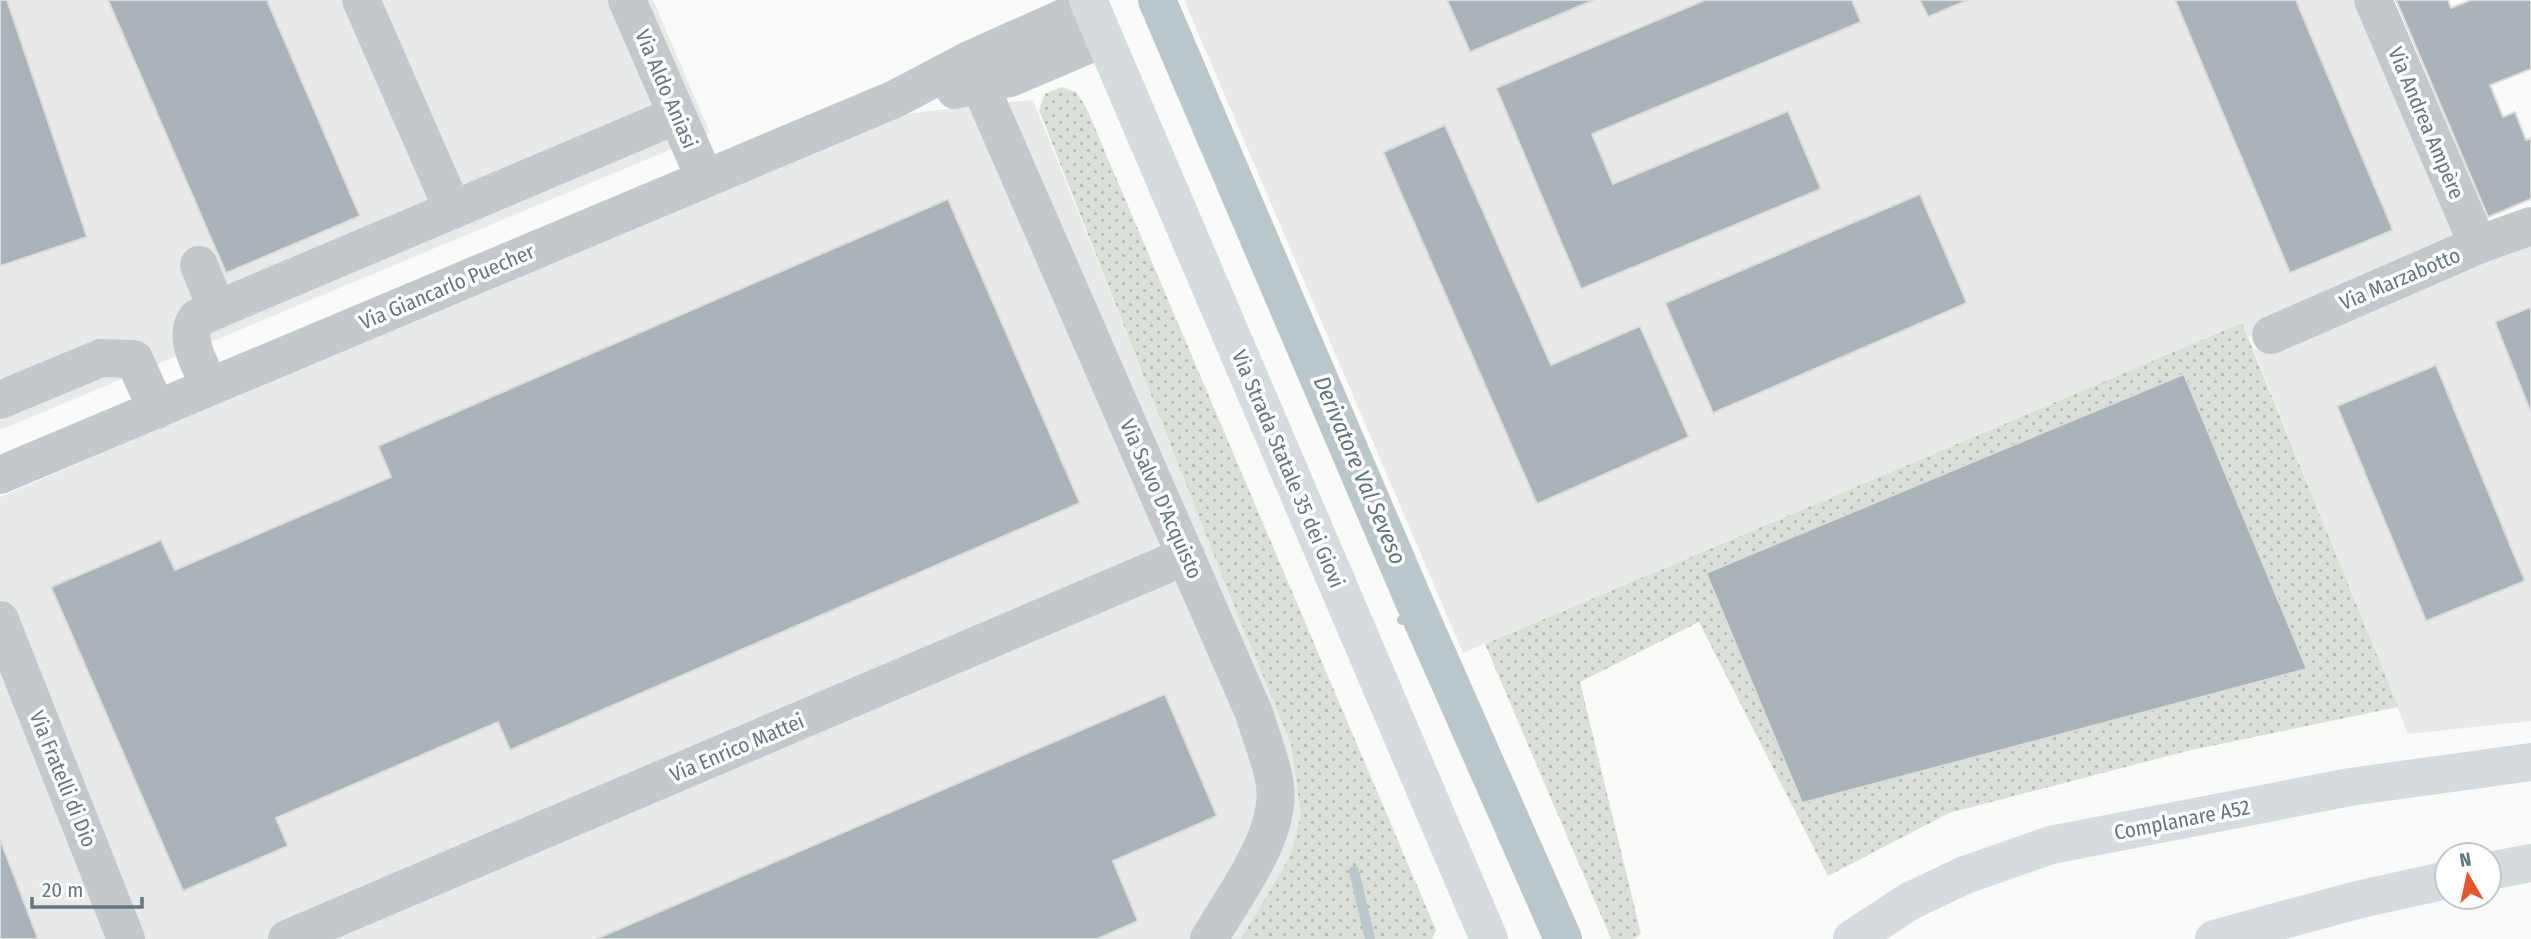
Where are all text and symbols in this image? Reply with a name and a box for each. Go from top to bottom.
street label: Via Aldo Aniasi [629,26,703,152]
street label: Via Andrea Ampère [2382,43,2470,203]
street label: Via Giancarlo Puecher [356,238,539,336]
street label: Via Marzabotto [2336,242,2464,316]
street label: Via Strada Statale 35 dei Giovi [1226,346,1350,592]
water label: Derivatore Val Seveso [1308,372,1412,568]
street label: Via Salvo D'Acquisto [1114,415,1208,583]
street label: Via Fratelli di Dio [24,707,102,851]
street label: Via Enrico Mattei [666,708,808,788]
street label: Complanare A52 [2112,794,2252,846]
north arrow [2433,841,2503,911]
text: N [2458,847,2473,872]
scale bar [32,866,142,910]
text: 20 m [42,877,83,903]

